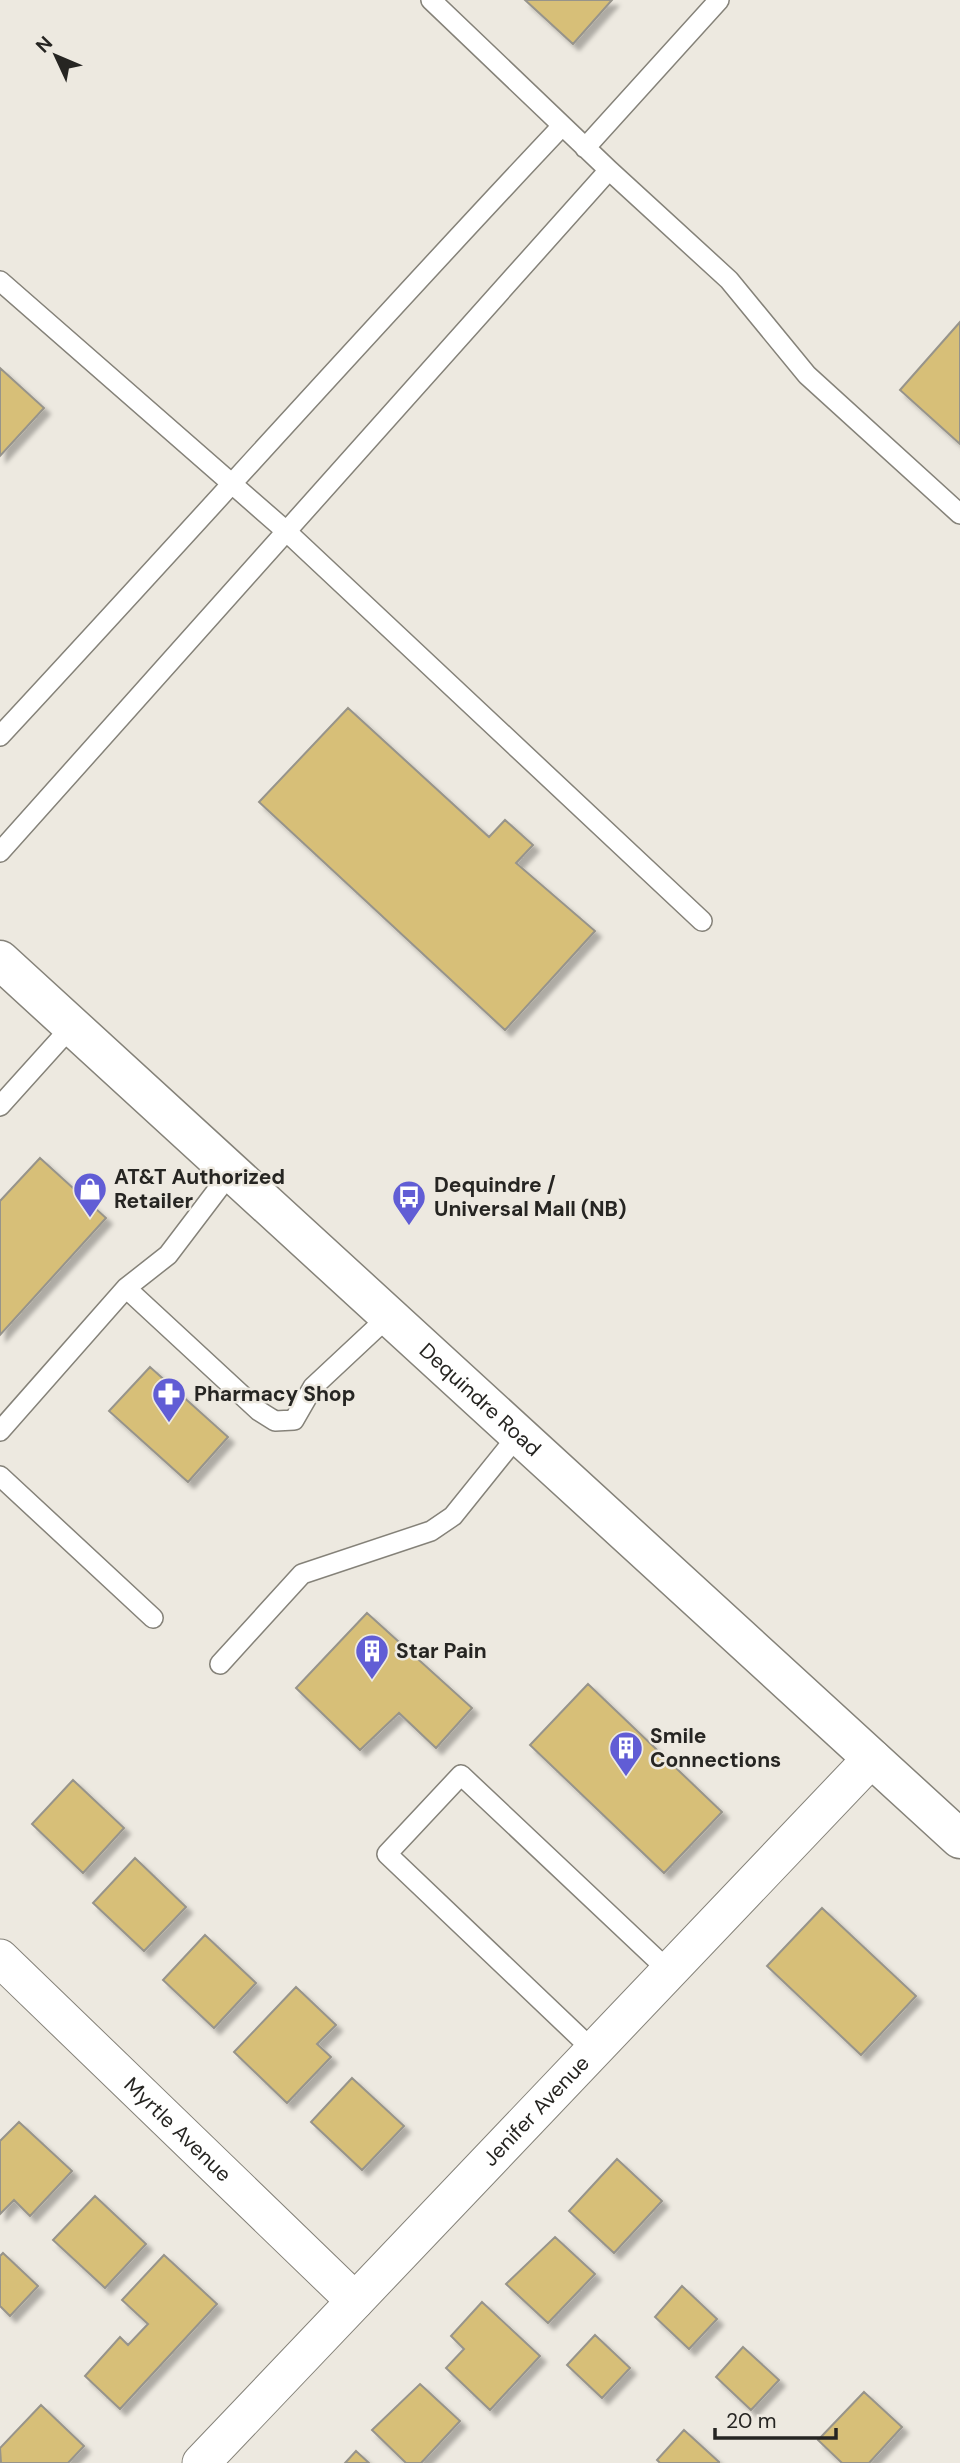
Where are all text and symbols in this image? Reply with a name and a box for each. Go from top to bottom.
north arrow [21,21,91,91]
text: N [30,31,58,58]
place label: AT&T Authorized Retailer [114,1163,285,1215]
shop icon: AT&T Authorized Retailer [71,1170,109,1219]
place label: Dequindre / Universal Mall (NB) [434,1171,627,1223]
bus stop icon: Dequindre / Universal Mall (NB) [390,1178,428,1227]
street label: Dequindre Road [413,1337,547,1463]
pharmacy icon: Pharmacy Shop [150,1375,188,1424]
place label: Pharmacy Shop [194,1380,355,1408]
building icon: Star Pain [353,1632,391,1681]
place label: Star Pain [396,1637,487,1665]
place label: Smile Connections [650,1722,781,1774]
building icon: Smile Connections [607,1729,645,1778]
street label: Jenifer Avenue [477,2049,596,2172]
street label: Myrtle Avenue [118,2071,237,2188]
scale bar [715,2396,836,2440]
text: 20 m [726,2407,777,2435]

